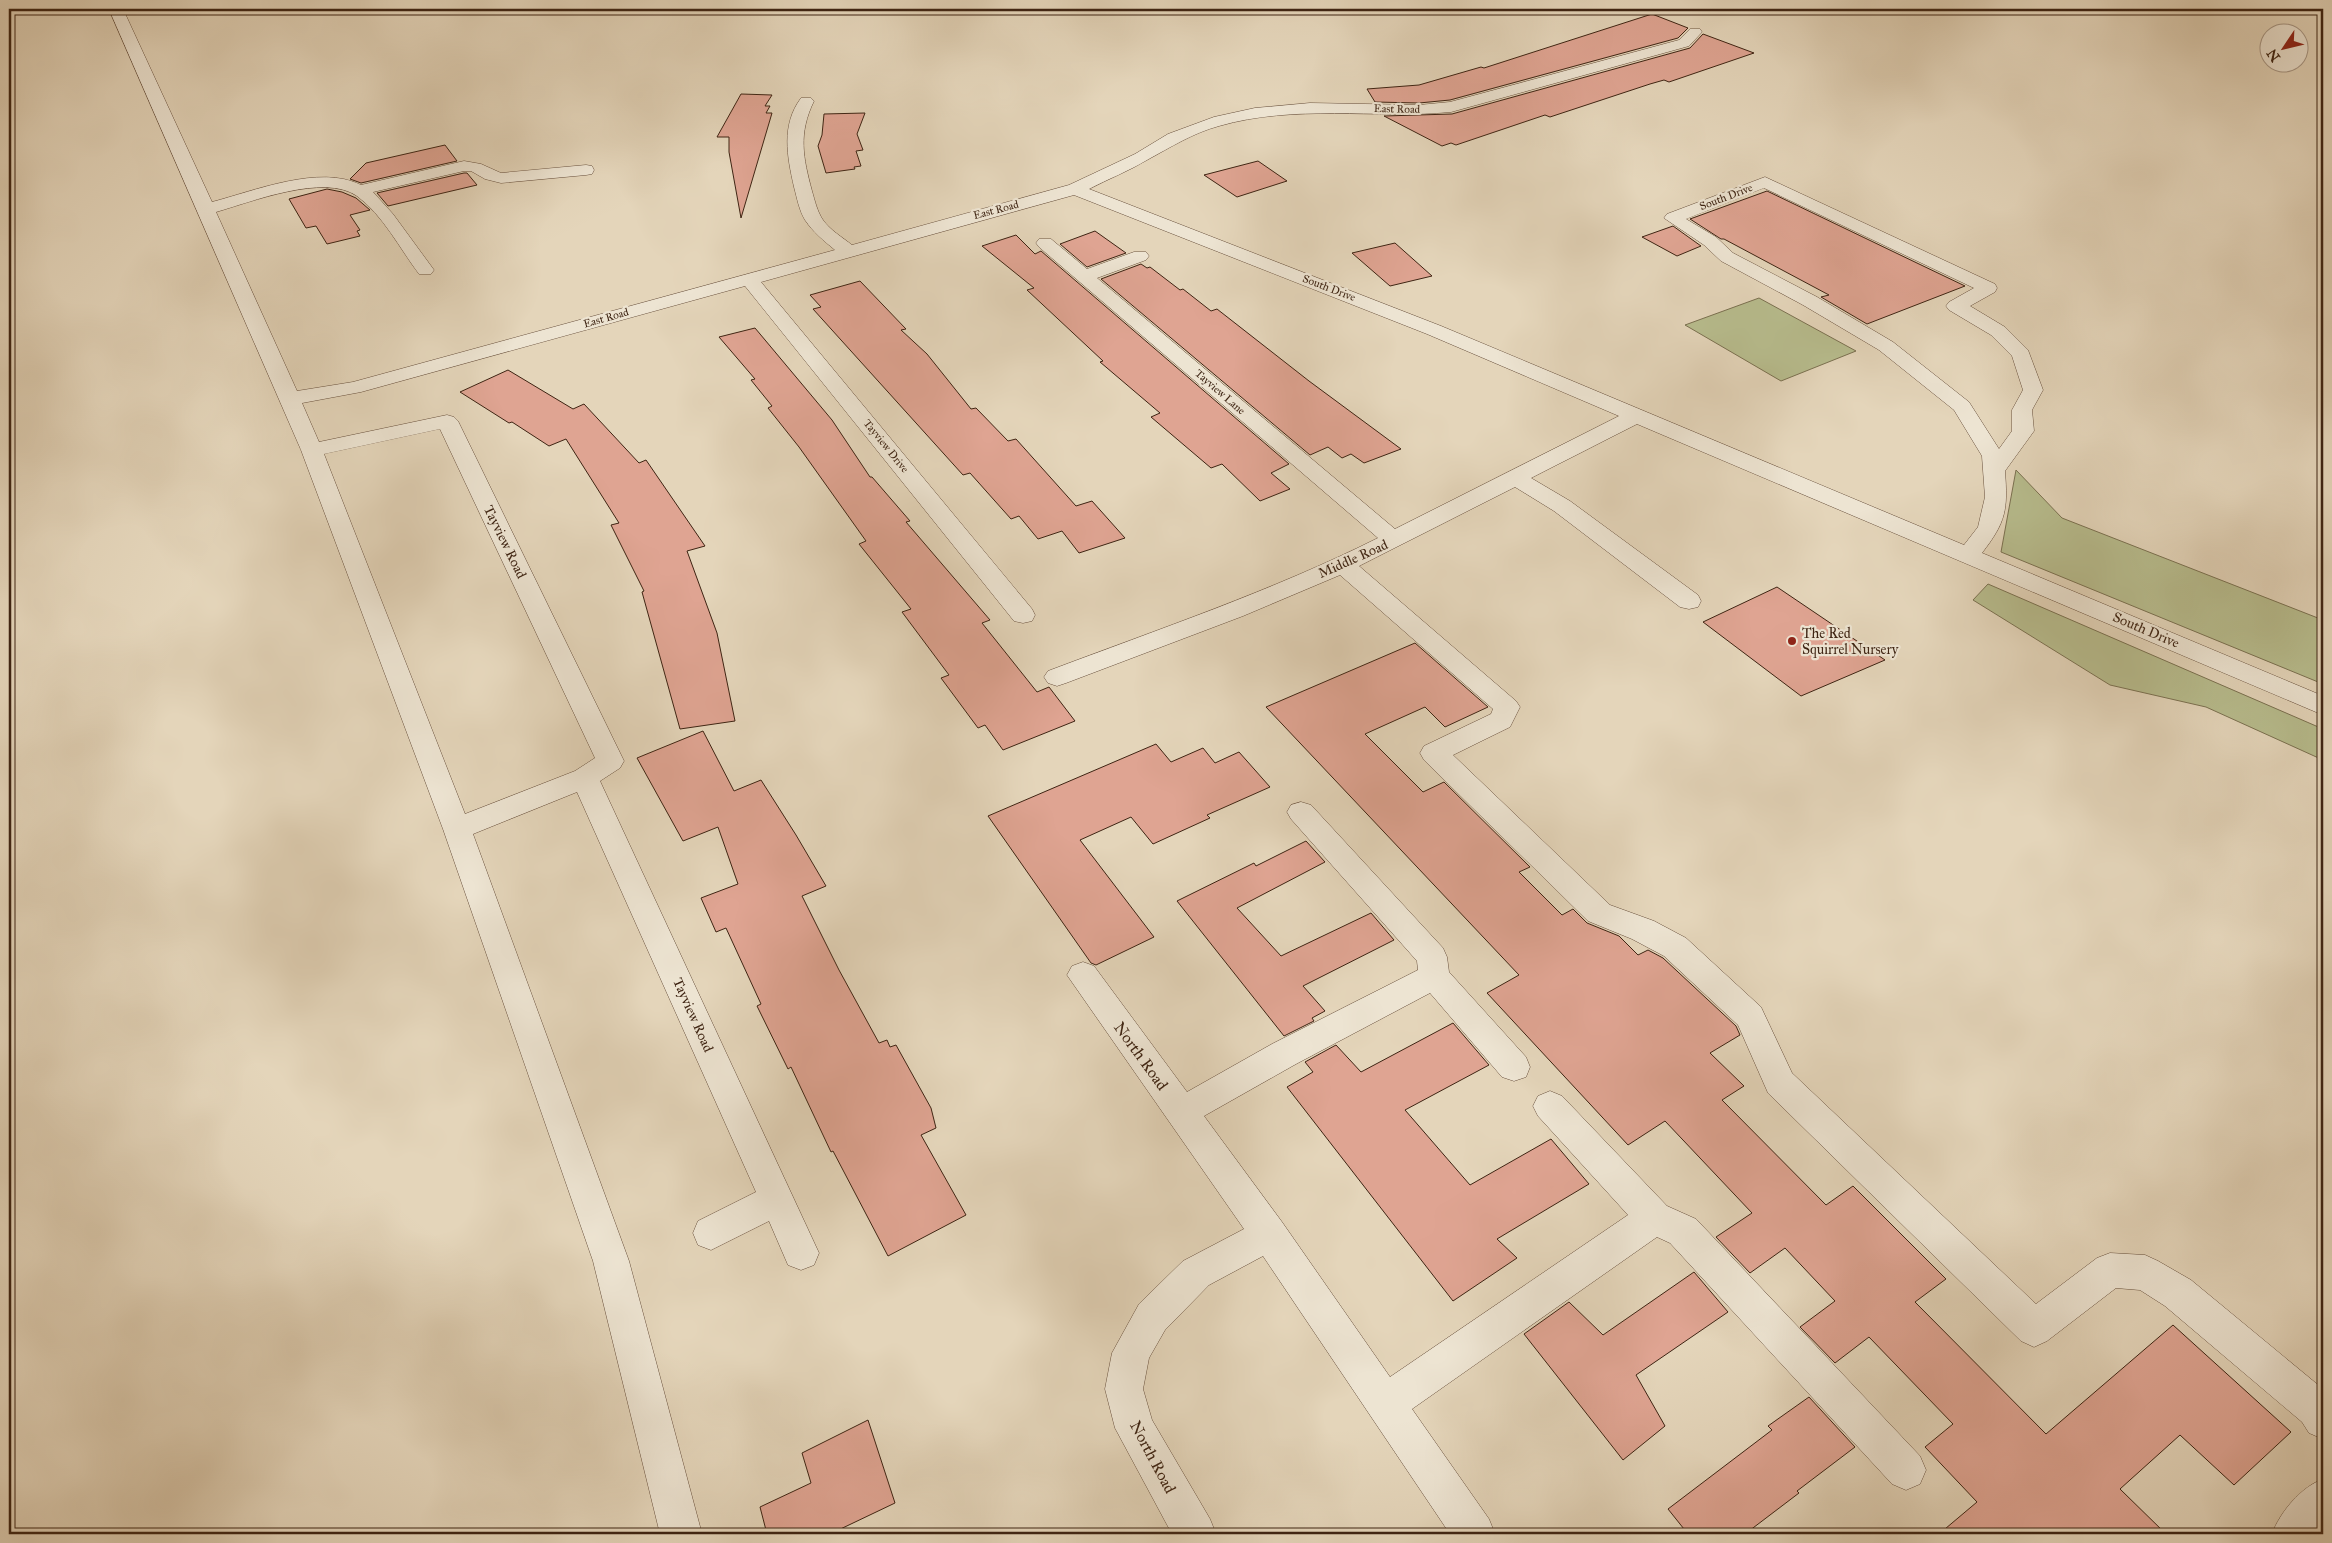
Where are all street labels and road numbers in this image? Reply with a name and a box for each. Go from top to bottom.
street label: East Road [1374,102,1421,116]
street label: South Drive [1698,181,1755,213]
street label: East Road [972,198,1020,222]
street label: South Drive [1301,272,1358,304]
street label: East Road [582,305,630,331]
street label: Tayview Lane [1192,367,1248,418]
street label: Tayview Drive [861,417,912,475]
street label: Tayview Road [480,503,530,581]
street label: Middle Road [1315,536,1391,582]
street label: South Drive [2110,608,2182,652]
street label: Tayview Road [669,975,717,1055]
street label: North Road [1110,1018,1172,1094]
street label: North Road [1126,1417,1180,1497]

